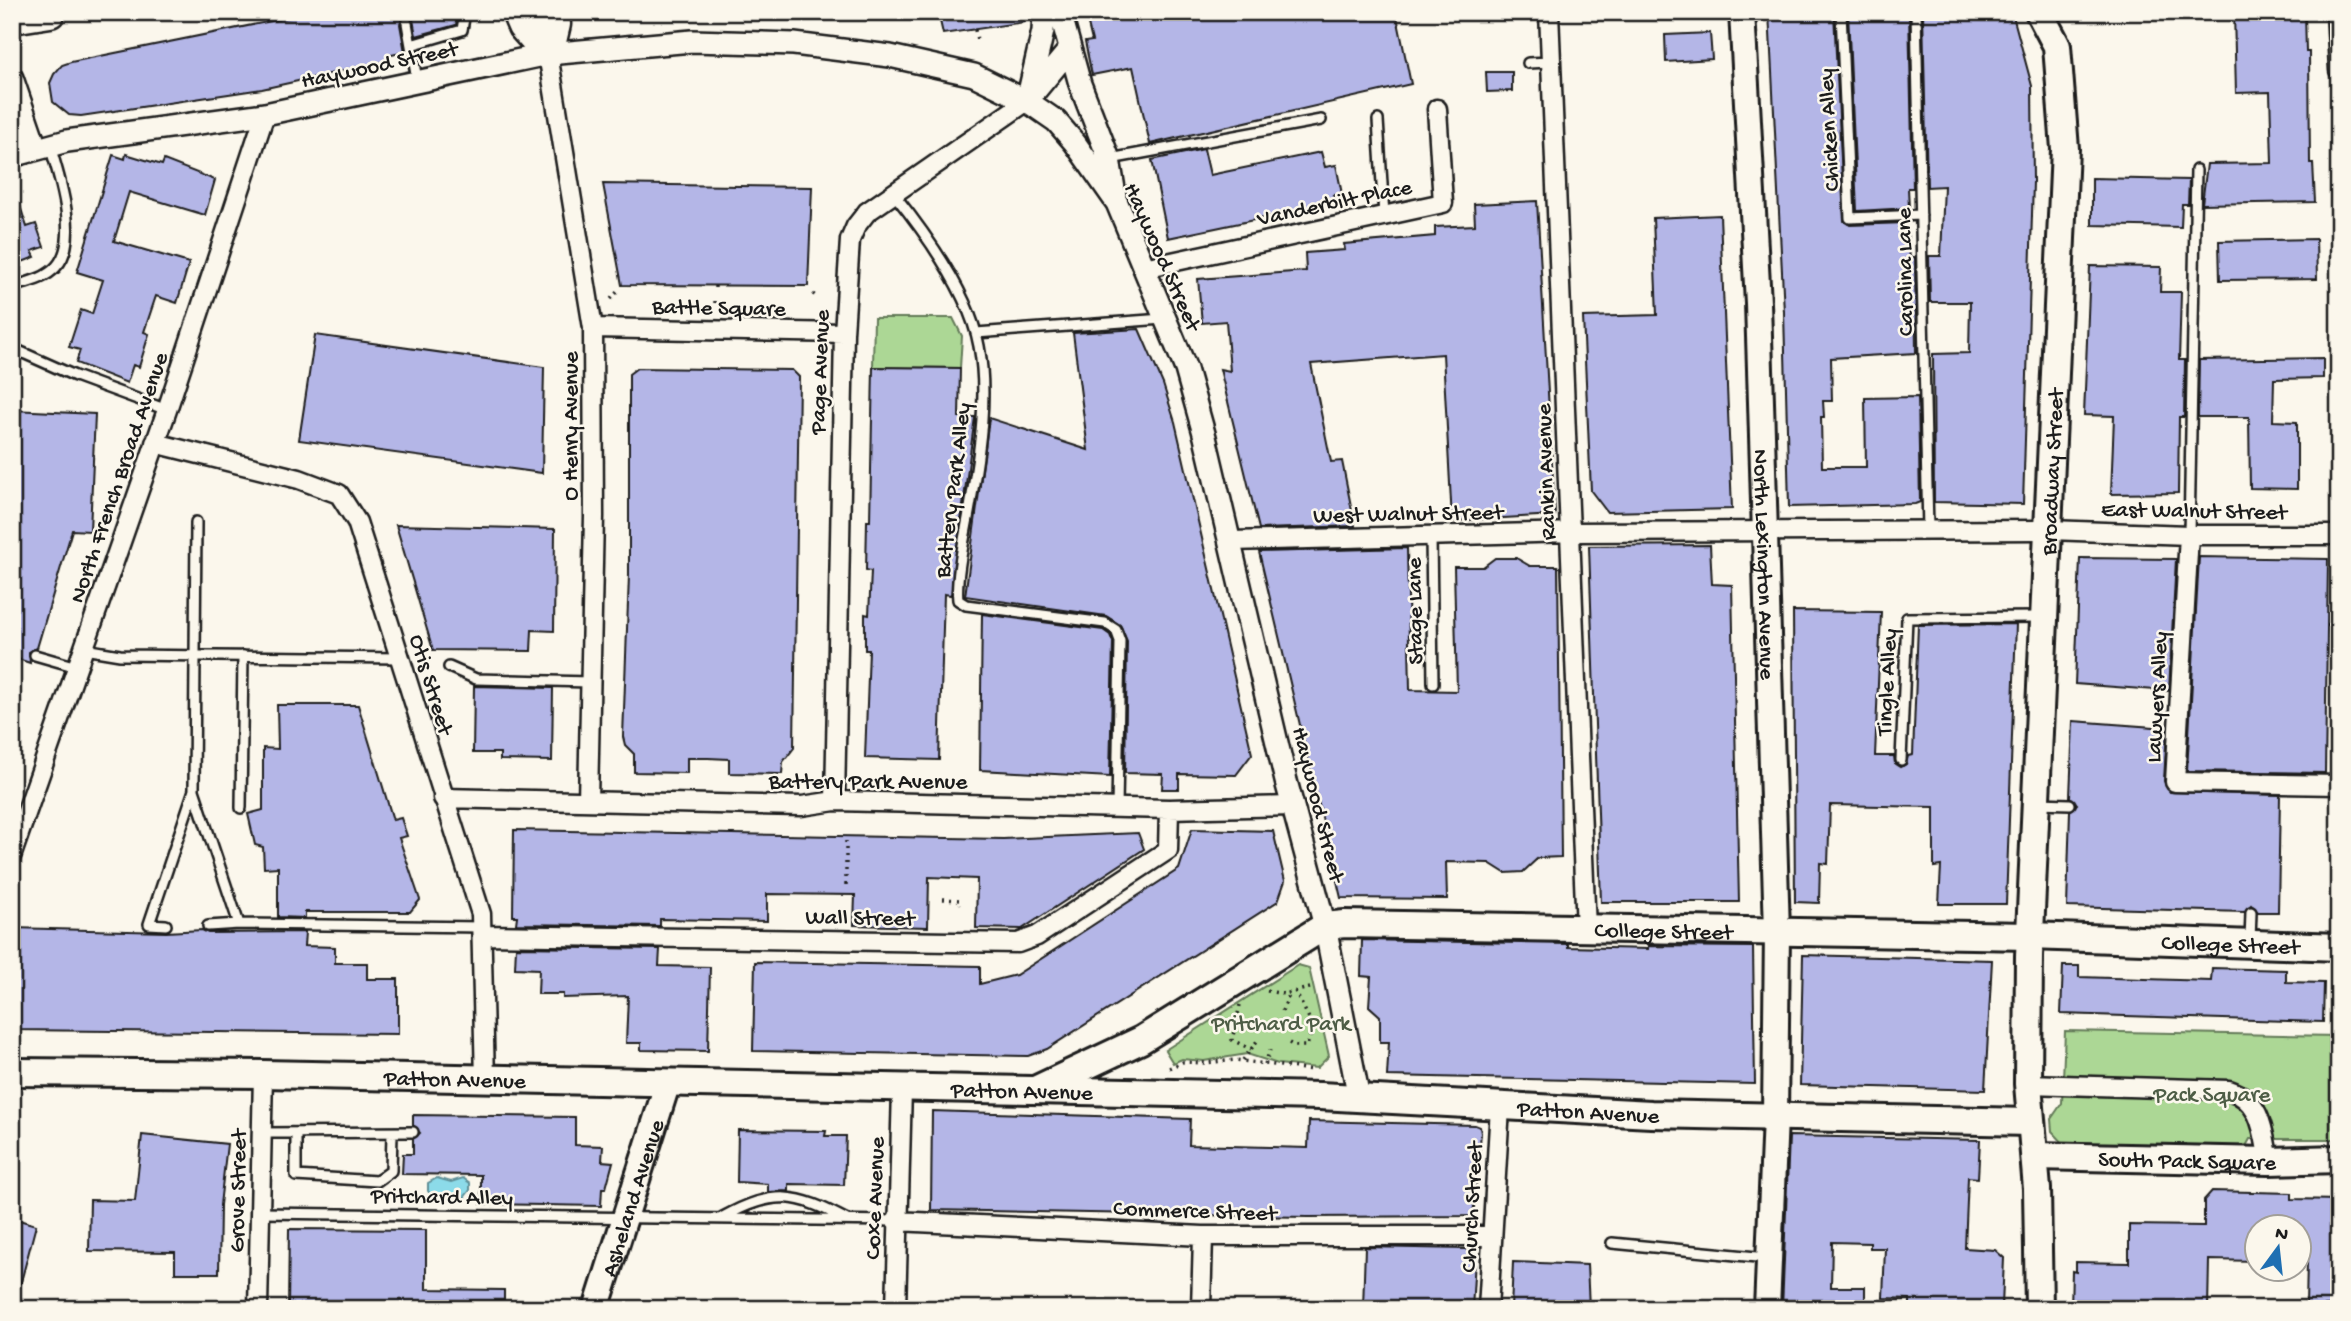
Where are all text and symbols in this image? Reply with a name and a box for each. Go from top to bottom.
street label: Haywood Street [299,36,462,96]
street label: Chicken Alley [1814,68,1847,192]
street label: Vanderbilt Place [1254,175,1416,234]
street label: Haywood Street [1116,179,1206,337]
street label: Carolina Lane [1892,206,1921,336]
street label: Battle Square [651,295,787,324]
street label: Page Avenue [806,308,837,436]
street label: North French Broad Avenue [65,348,176,607]
street label: O Henry Avenue [559,350,586,501]
street label: Broadway Street [2037,386,2071,557]
street label: Battery Park Alley [930,401,979,581]
street label: Rankin Avenue [1532,402,1563,541]
street label: North Lexington Avenue [1745,449,1779,681]
street label: East Walnut Street [2101,497,2289,528]
street label: West Walnut Street [1313,500,1505,531]
street label: Stage Lane [1402,556,1431,665]
street label: Tingle Alley [1872,628,1905,738]
street label: Lawyers Alley [2142,631,2175,763]
street label: Otis Street [402,632,458,740]
street label: Haywood Street [1284,724,1349,887]
street label: Battery Park Avenue [768,770,968,797]
street label: Wall Street [805,905,916,934]
street label: College Street [1594,918,1734,948]
street label: College Street [2161,931,2301,963]
park label: Pritchard Park [1210,1012,1353,1039]
street label: Patton Avenue [383,1067,527,1096]
street label: Patton Avenue [950,1078,1094,1108]
park label: Pack Square [2153,1083,2272,1110]
street label: Patton Avenue [1516,1097,1661,1131]
street label: Asheland Avenue [597,1116,673,1280]
street label: Grove Street [225,1128,254,1253]
street label: Coxe Avenue [861,1135,892,1260]
street label: Church Street [1457,1140,1490,1273]
street label: South Pack Square [2098,1147,2277,1178]
street label: Pritchard Alley [370,1184,513,1213]
street label: Commerce Street [1113,1196,1279,1229]
north arrow [2242,1212,2312,1282]
text: N [2273,1222,2290,1248]

